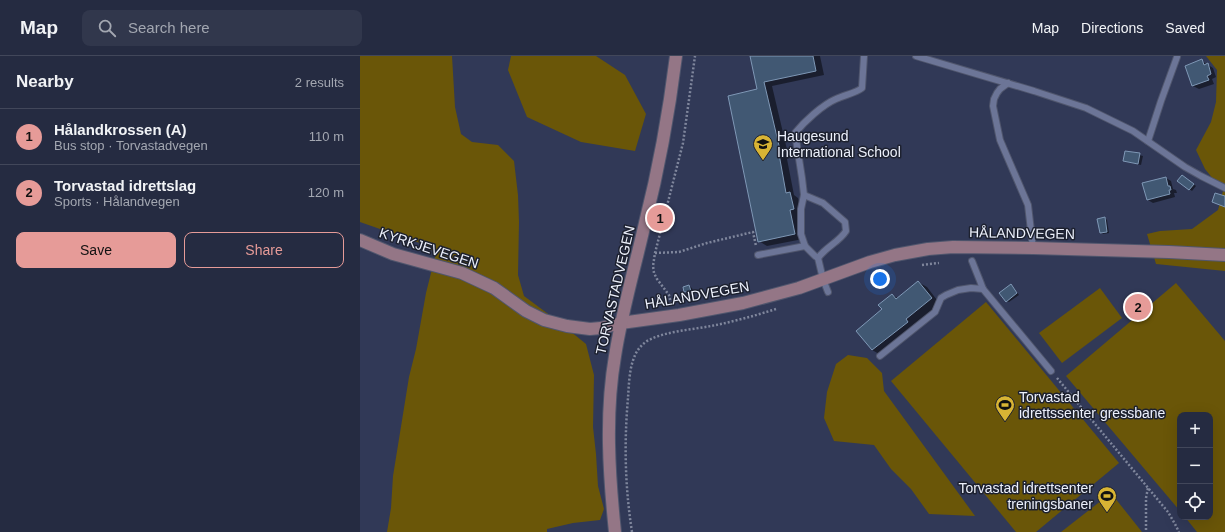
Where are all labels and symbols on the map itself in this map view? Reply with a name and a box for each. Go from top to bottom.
place label: Haugesund International School [777,128,901,160]
school or university icon: Haugesund International School [752,133,774,161]
pin: 1 [647,203,673,233]
street label: KYRKJEVEGEN [377,224,481,272]
street label: TORVASTADVEGEN [592,224,638,356]
street label: HÅLANDVEGEN [969,224,1075,242]
your location [870,269,890,289]
street label: HÅLANDVEGEN [644,278,750,312]
pin: 2 [1125,292,1151,322]
place label: Torvastad idrettssenter gressbane [1019,389,1166,421]
sports icon: Torvastad idrettssenter gressbane [994,394,1016,422]
place label: Torvastad idrettsenter treningsbaner [958,480,1093,512]
sports icon: Torvastad idrettsenter treningsbaner [1096,485,1118,513]

